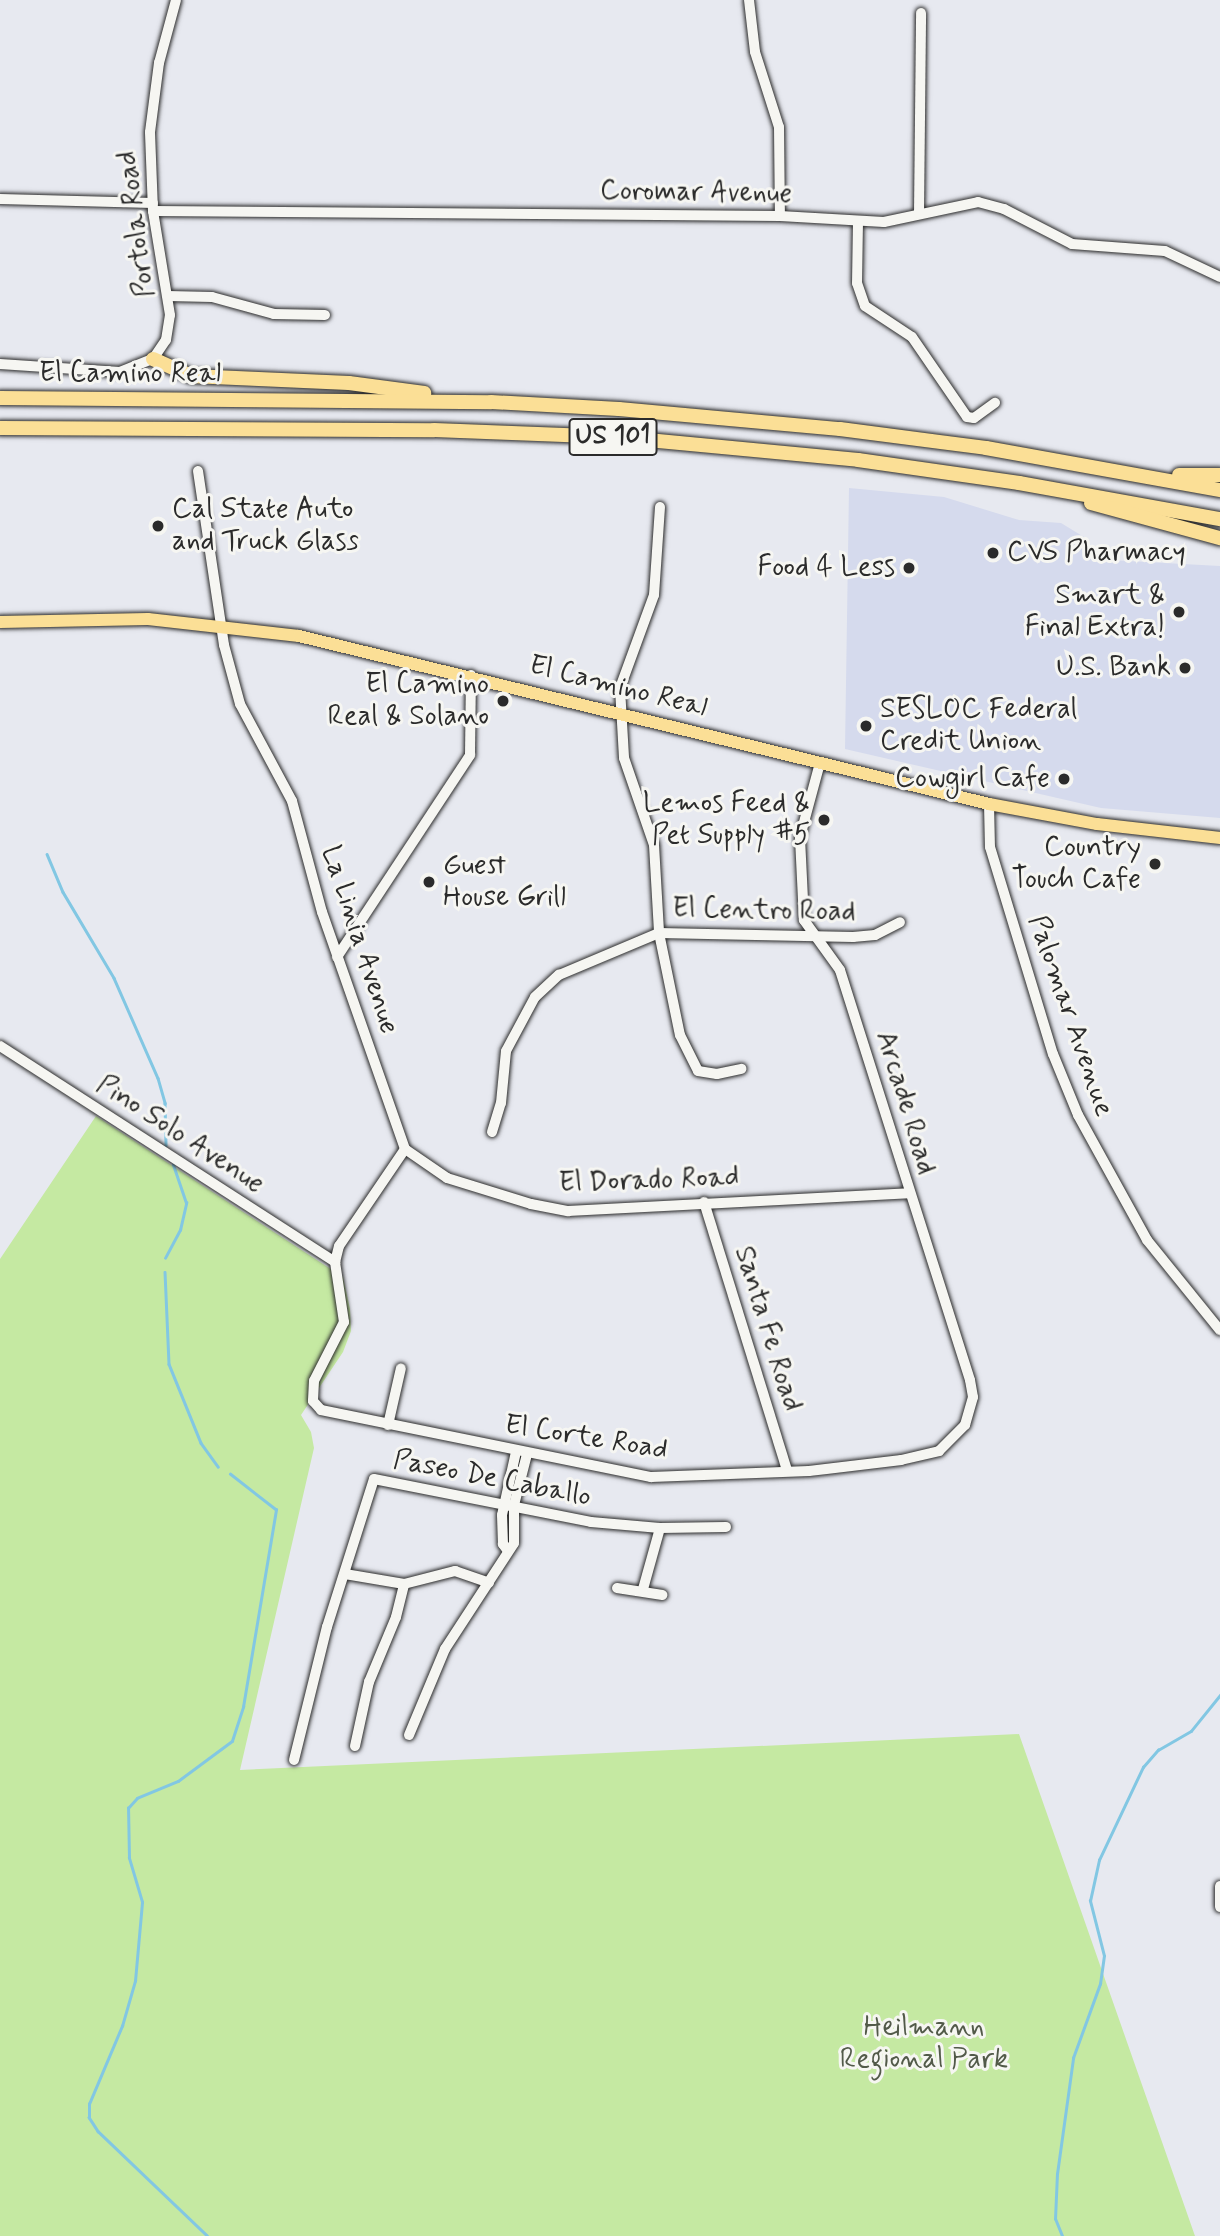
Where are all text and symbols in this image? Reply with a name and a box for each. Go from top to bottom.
street label: Portola Road [111,149,163,299]
street label: Coromar Avenue [597,174,795,212]
street label: El Camino Real [36,357,224,391]
road number: US 101 [568,414,658,460]
place label: Cal State Auto and Truck Glass [172,493,355,559]
marker: Cal State Auto and Truck Glass [150,518,166,534]
place label: CVS Pharmacy [1007,536,1186,570]
marker: CVS Pharmacy [985,545,1001,561]
place label: Food 4 Less [757,551,895,585]
marker: Food 4 Less [901,560,917,576]
place label: Smart & Final Extra! [1026,579,1165,645]
marker: Smart & Final Extra! [1171,604,1187,620]
street label: El Camino Real [522,648,714,726]
place label: U.S. Bank [1056,651,1171,685]
marker: U.S. Bank [1177,660,1193,676]
place label: El Camino Real & Solano [327,668,489,734]
marker: El Camino Real & Solano [495,693,511,709]
place label: SESLOC Federal Credit Union [880,693,1080,759]
marker: SESLOC Federal Credit Union [858,718,874,734]
place label: Cowgirl Cafe [893,762,1050,796]
marker: Cowgirl Cafe [1056,771,1072,787]
place label: Lemos Feed & Pet Supply #5 [644,787,810,853]
marker: Lemos Feed & Pet Supply #5 [816,812,832,828]
place label: Country Touch Cafe [1012,831,1141,897]
street label: La Linia Avenue [313,841,405,1039]
place label: Guest House Grill [443,849,566,915]
marker: Country Touch Cafe [1147,856,1163,872]
marker: Guest House Grill [421,874,437,890]
street label: El Centro Road [674,893,854,929]
street label: Palomar Avenue [1021,915,1119,1117]
street label: Arcade Road [867,1027,943,1179]
street label: Pino Solo Avenue [88,1067,272,1203]
street label: El Dorado Road [561,1161,737,1201]
street label: Santa Fe Road [726,1242,808,1416]
street label: El Corte Road [502,1409,670,1467]
street label: Paseo De Caballo [390,1443,594,1515]
park label: Heilmann Regional Park [840,2011,1008,2077]

